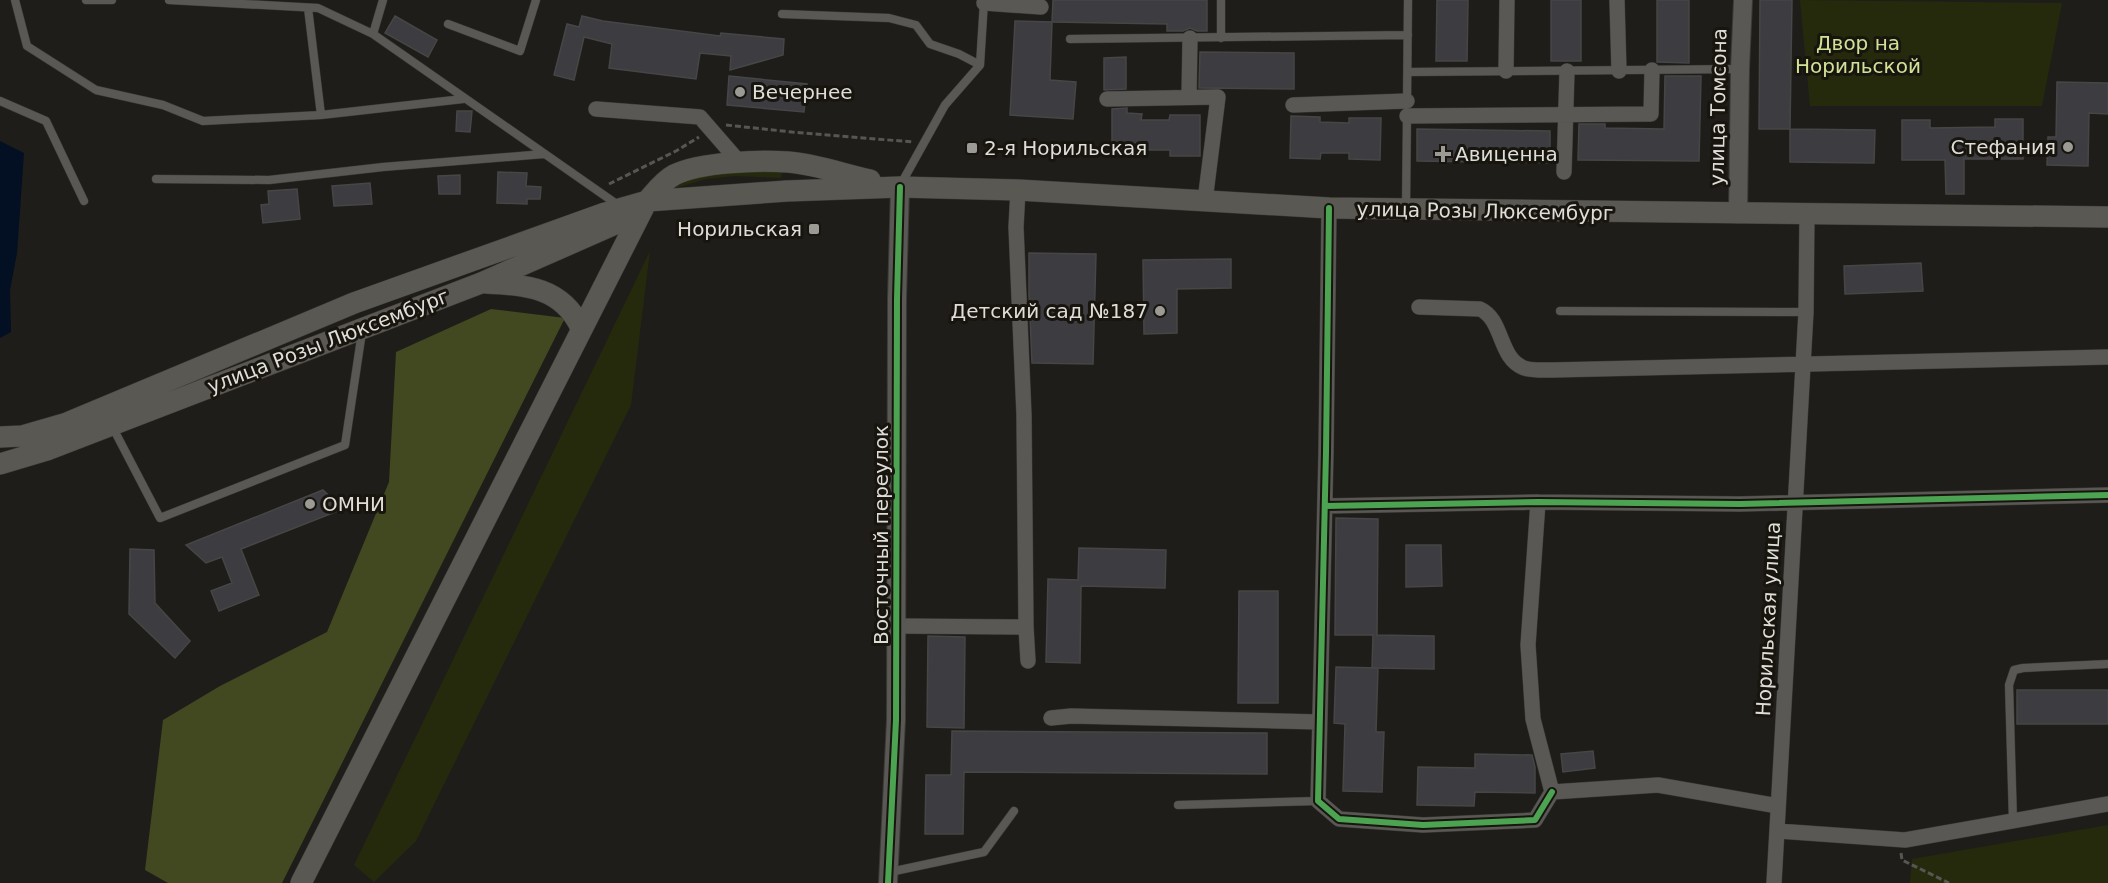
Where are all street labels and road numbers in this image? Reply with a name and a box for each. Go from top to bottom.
street label: улица Томсона [1705,28,1731,186]
street label: улица Розы Люксембург [1356,197,1614,225]
street label: улица Розы Люксембург [204,284,452,398]
street label: Восточный переулок [869,425,893,645]
street label: Норильская улица [1751,521,1785,717]

